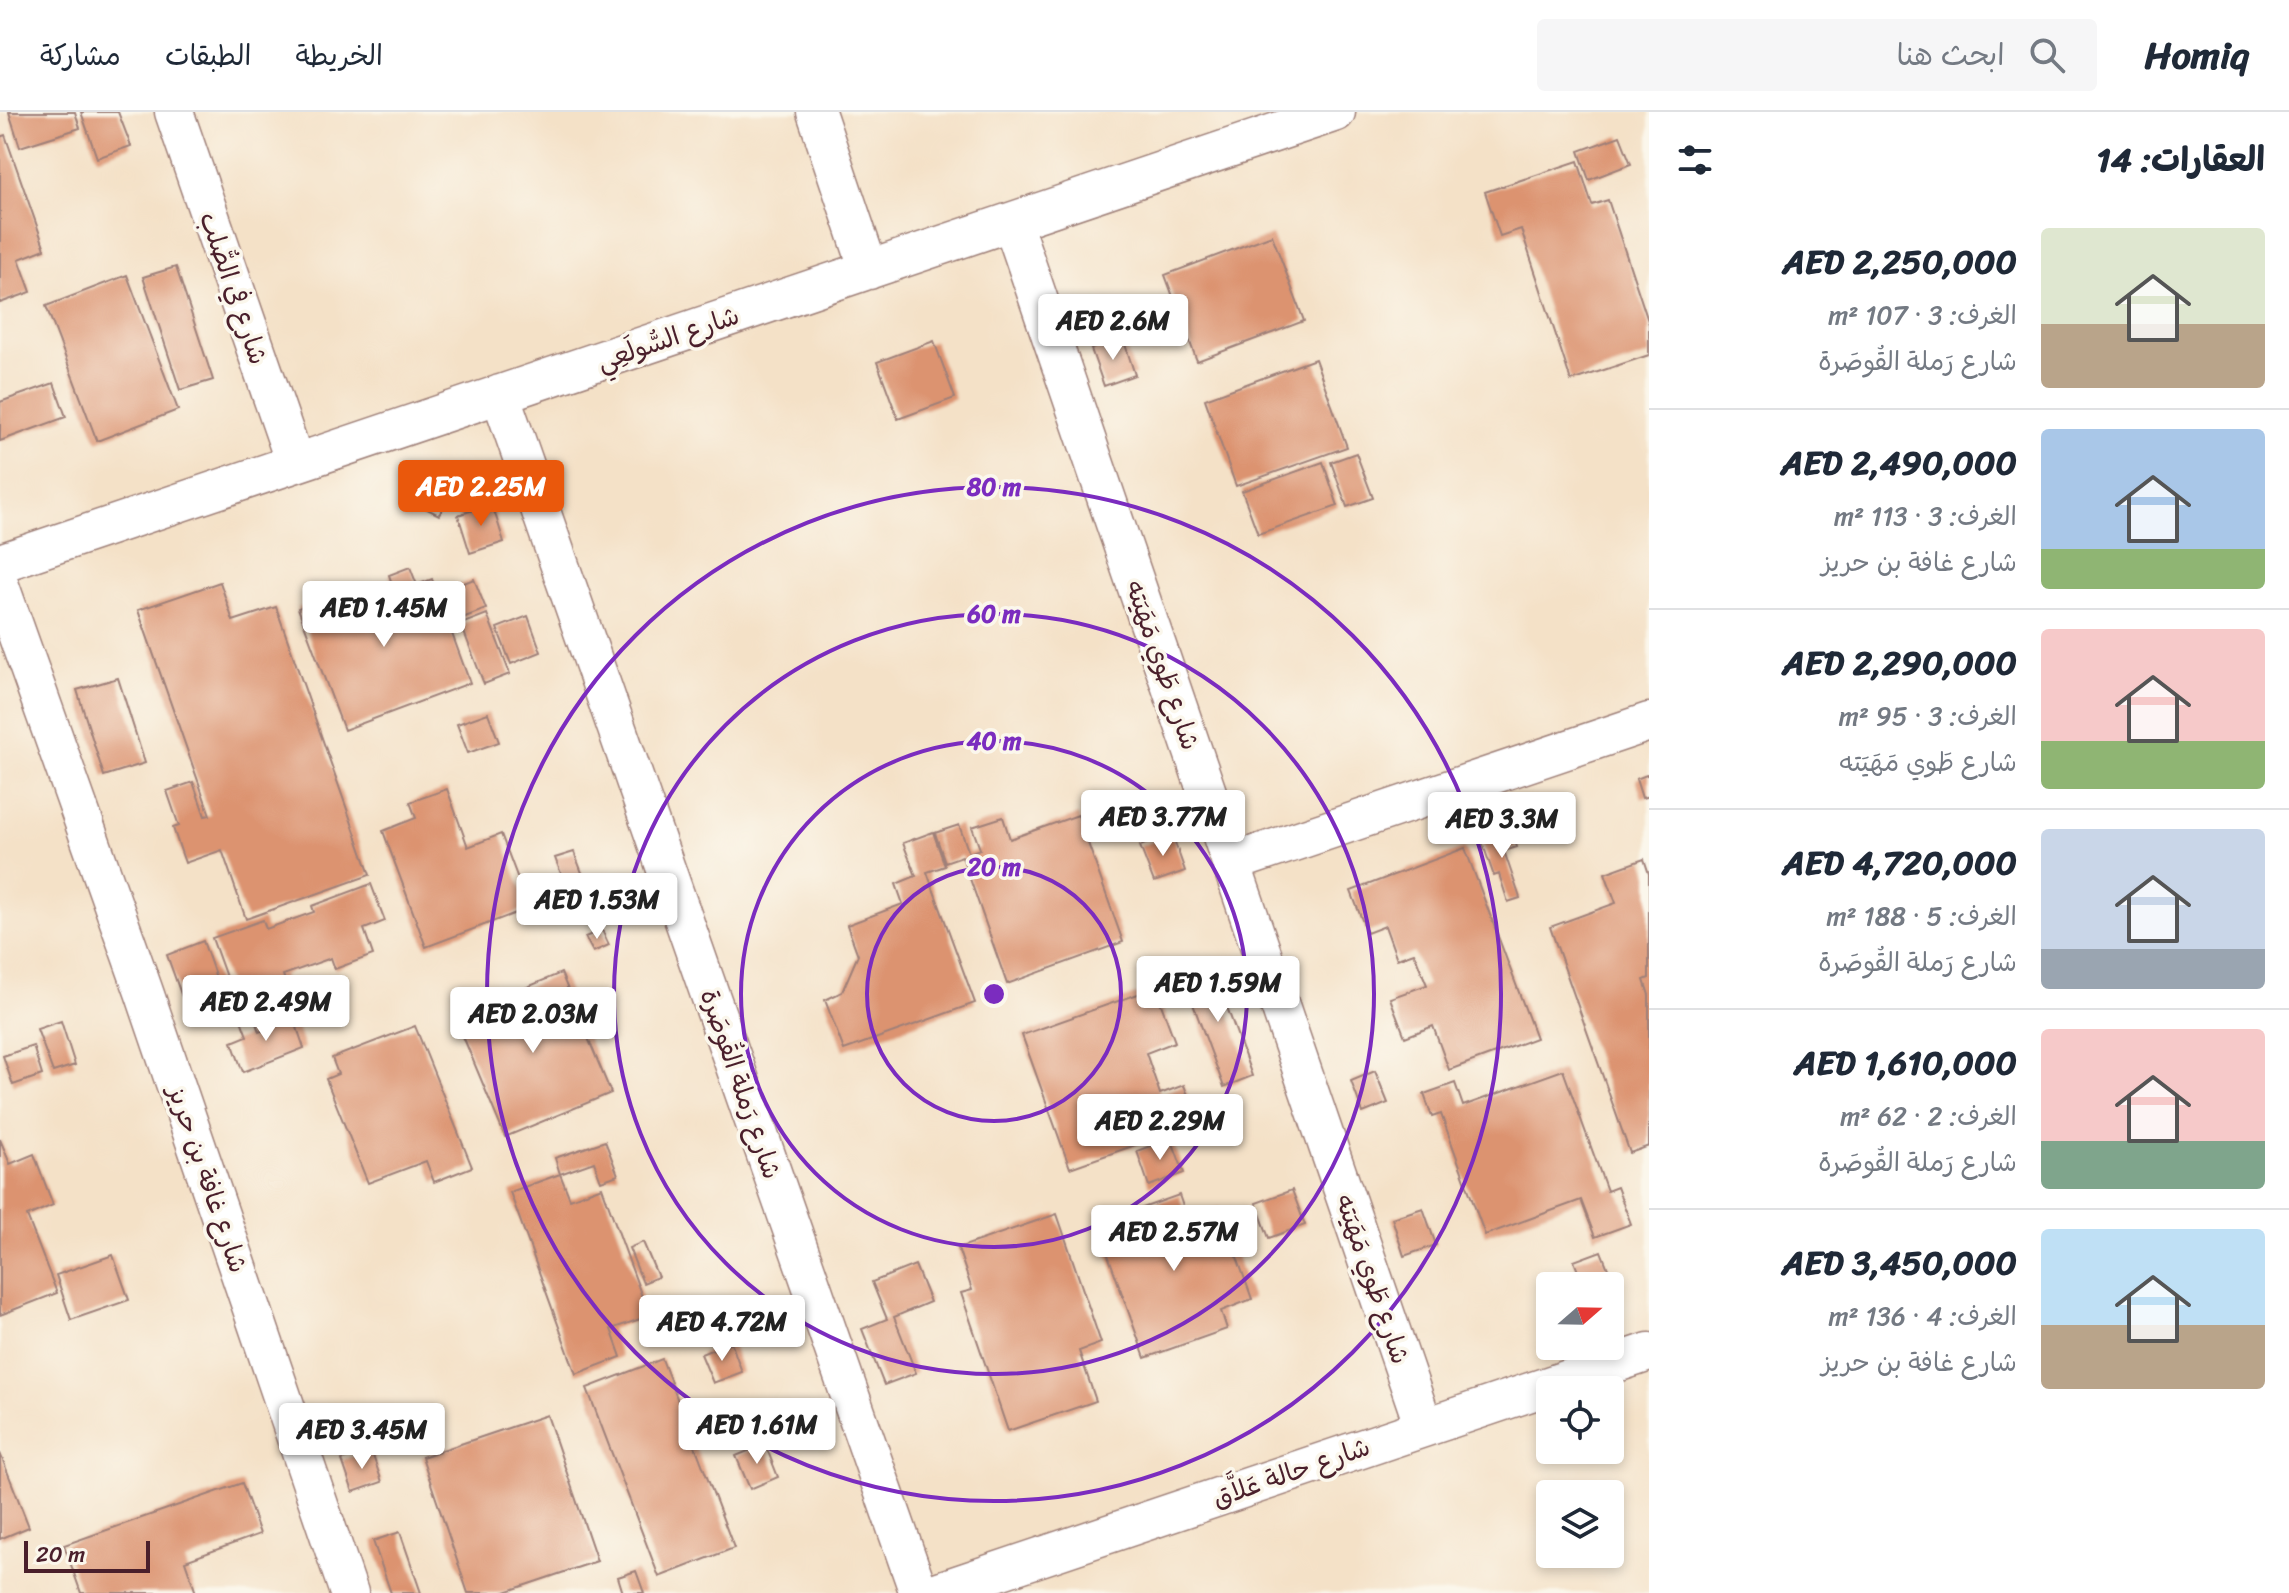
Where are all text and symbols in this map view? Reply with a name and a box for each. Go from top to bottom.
search box [1537,19,2097,91]
text: Homiq [2145,22,2249,89]
text: ابحث هنا [1897,28,2005,82]
text: مشاركة [40,31,121,80]
text: الطبقات [165,31,251,80]
text: الخريطة [295,31,383,80]
icon: search [2025,33,2069,77]
text: العقارات: 14 [2096,130,2265,190]
icon: filters [1673,138,1717,182]
street label: شارع في الصُّلب [186,205,282,371]
text: AED 2,250,000 [1782,232,2017,292]
icon: home [2105,260,2201,356]
street label: شارع السُّولَعِي [590,292,746,384]
text: الغرف: 3 · 107 m² [1828,292,2017,338]
pin: AED 2.6M [1030,294,1196,362]
text: AED 2.6M [1056,297,1170,343]
text: شارع رَملة القُوصَرة [1818,338,2017,384]
text: AED 2,490,000 [1781,433,2017,493]
pin: AED 2.25M [389,460,573,528]
icon: home [2105,461,2201,557]
text: AED 2.25M [416,463,546,509]
text: 80 m [966,466,1022,508]
text: الغرف: 3 · 113 m² [1834,493,2017,539]
text: شارع غافة بن حريز [1821,539,2017,585]
street label: شارع طَوي مَهَيَته [1112,574,1214,756]
pin: AED 1.45M [292,581,476,649]
text: AED 1.45M [320,584,448,630]
text: 60 m [966,593,1021,635]
text: AED 2,290,000 [1782,633,2017,693]
icon: home [2105,661,2201,757]
text: الغرف: 3 · 95 m² [1839,693,2017,739]
text: 40 m [967,720,1022,762]
text: شارع طَوي مَهَيَته [1840,739,2017,785]
pin: AED 3.77M [1071,790,1255,858]
pin: AED 3.3M [1419,792,1585,860]
text: AED 3.77M [1099,793,1227,839]
text: AED 3.3M [1446,795,1558,841]
text: AED 4,720,000 [1782,833,2017,893]
text: 20 m [966,846,1021,888]
icon: home [2105,861,2201,957]
pin: AED 1.53M [505,873,689,941]
text: AED 1.53M [534,876,660,922]
text: الغرف: 5 · 188 m² [1827,893,2017,939]
text: شارع رَملة القُوصَرة [1818,939,2017,985]
pin: AED 1.59M [1126,956,1310,1024]
text: AED 1.59M [1155,959,1281,1005]
pin: AED 2.49M [174,975,358,1043]
text: AED 2.49M [200,978,332,1024]
centre of rings [980,980,1008,1008]
street label: شارع رَملة القُوصَرة [687,983,795,1185]
pin: AED 2.03M [441,987,625,1055]
text: AED 2.03M [468,990,598,1036]
text: AED 1,610,000 [1794,1033,2017,1093]
icon: home [2105,1061,2201,1157]
street label: شارع غافة بن حريز [154,1077,262,1279]
text: الغرف: 2 · 62 m² [1840,1093,2017,1139]
pin: AED 2.29M [1068,1094,1252,1162]
text: AED 2.29M [1095,1097,1225,1143]
text: شارع رَملة القُوصَرة [1818,1139,2017,1185]
street label: شارع طَوي مَهَيَته [1322,1188,1424,1370]
pin: AED 2.57M [1082,1205,1266,1273]
text: AED 2.57M [1109,1208,1239,1254]
text: AED 3,450,000 [1782,1233,2017,1293]
icon: home [2105,1261,2201,1357]
north arrow [1536,1272,1624,1360]
map controls [1536,1272,1624,1568]
text: الغرف: 4 · 136 m² [1829,1293,2017,1339]
pin: AED 4.72M [630,1295,814,1363]
text: AED 4.72M [657,1298,787,1344]
text: شارع غافة بن حريز [1821,1339,2017,1385]
button: locate [1536,1376,1624,1464]
pin: AED 1.61M [665,1398,849,1466]
text: AED 1.61M [697,1401,817,1447]
pin: AED 3.45M [270,1403,454,1471]
text: AED 3.45M [297,1406,427,1452]
street label: شارع حالة عَلاَّق [1206,1423,1376,1521]
button: layers [1536,1480,1624,1568]
text: 20 m [36,1535,85,1574]
scale bar [24,1537,150,1573]

